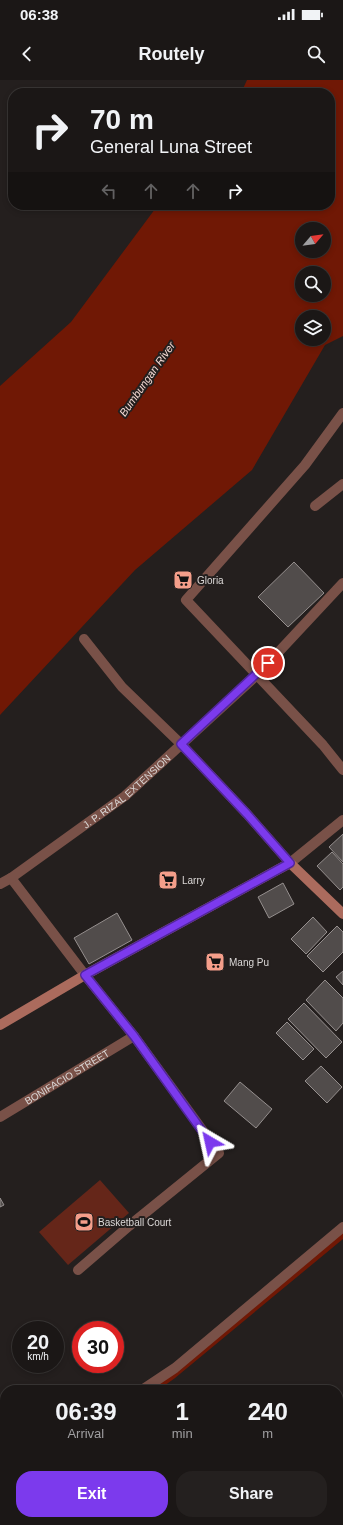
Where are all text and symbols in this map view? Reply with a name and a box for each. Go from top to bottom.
text: 06:38 [20,6,58,23]
icon: back [16,43,38,65]
icon: search [305,43,327,65]
text: Routely [138,44,205,64]
icon: right [24,104,76,156]
text: 70 m [90,104,154,135]
text: General Luna Street [90,137,252,157]
icon: left [98,180,120,202]
icon: ahead [140,180,162,202]
icon: ahead [182,180,204,202]
icon: right [224,180,246,202]
north arrow [295,222,331,258]
map controls [295,222,331,346]
button: search [295,266,331,302]
button: layers [295,310,331,346]
water label: Bumbungan River [117,338,178,419]
supermarket icon: Gloria [172,569,194,591]
place label: Gloria [197,575,224,586]
pin [251,646,285,680]
icon: arrive [257,652,279,674]
street label: J. P. RIZAL EXTENSION [80,752,172,830]
supermarket icon: Larry [157,869,179,891]
place label: Larry [182,875,205,886]
supermarket icon: Mang Pu [204,951,226,973]
place label: Mang Pu [229,957,269,968]
street label: BONIFACIO STREET [23,1047,111,1106]
position arrow [189,1121,231,1163]
sports icon: Basketball Court [73,1211,95,1233]
place label: Basketball Court [98,1217,172,1228]
speed limit sign: 30 [72,1321,124,1373]
text: 20 [27,1331,49,1353]
text: km/h [27,1351,49,1362]
text: 06:39 [55,1398,117,1425]
text: 1 [175,1398,189,1425]
text: 240 [248,1398,288,1425]
text: Arrival [67,1426,104,1441]
text: min [172,1426,193,1441]
text: m [262,1426,273,1441]
button: Exit [16,1471,168,1517]
button: Share [176,1471,327,1517]

